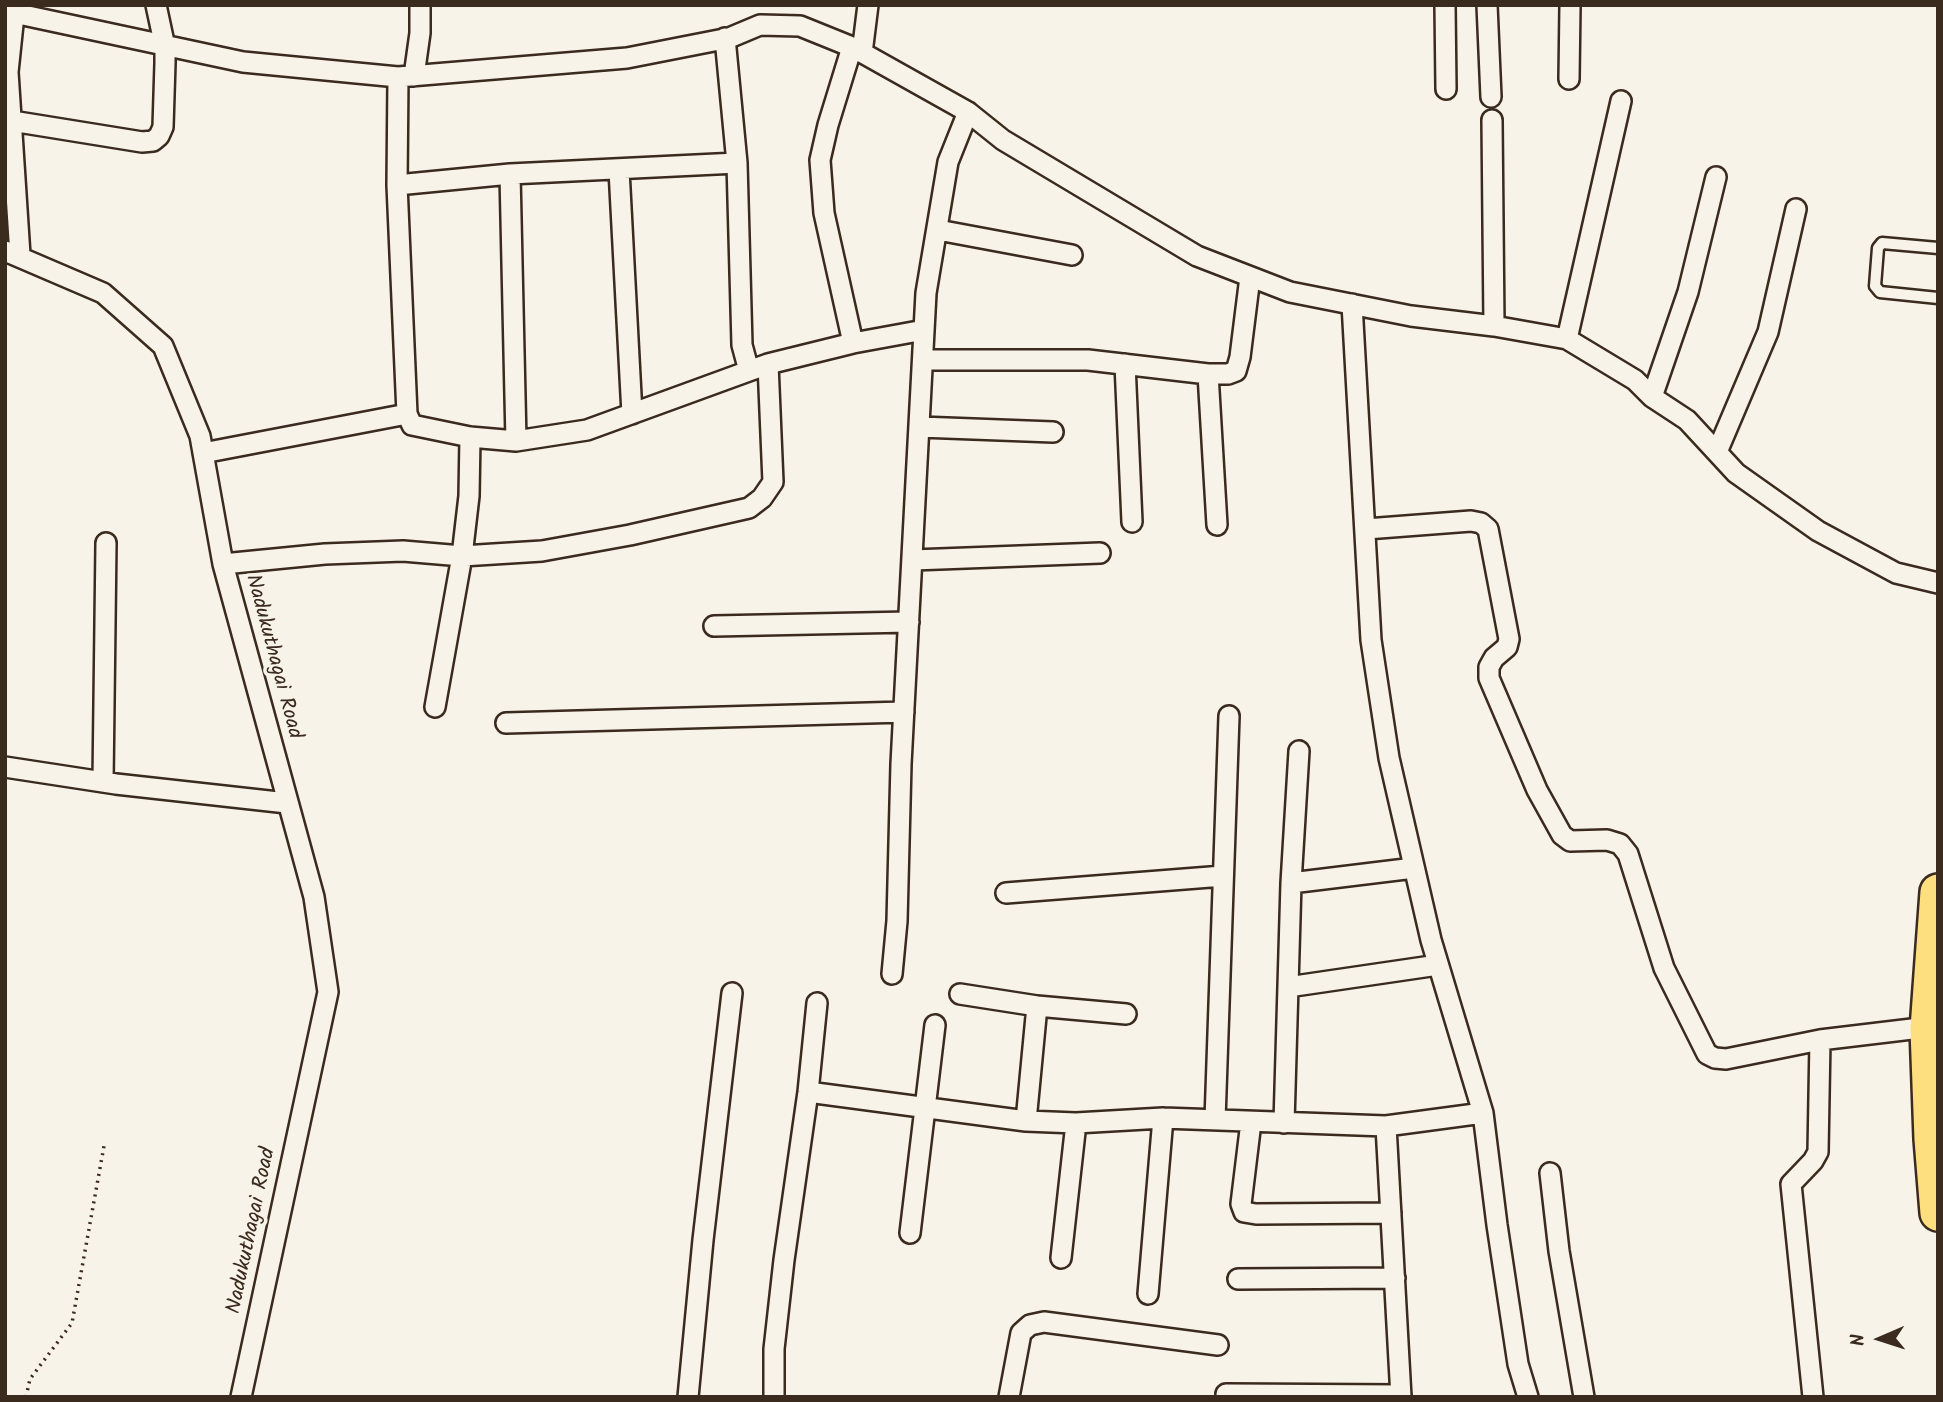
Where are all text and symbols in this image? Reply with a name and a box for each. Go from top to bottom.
street label: Nadukuthagai Road [238,572,306,742]
street label: Nadukuthagai Road [223,1146,283,1316]
north arrow [1845,1304,1915,1374]
text: N [1844,1333,1874,1347]

